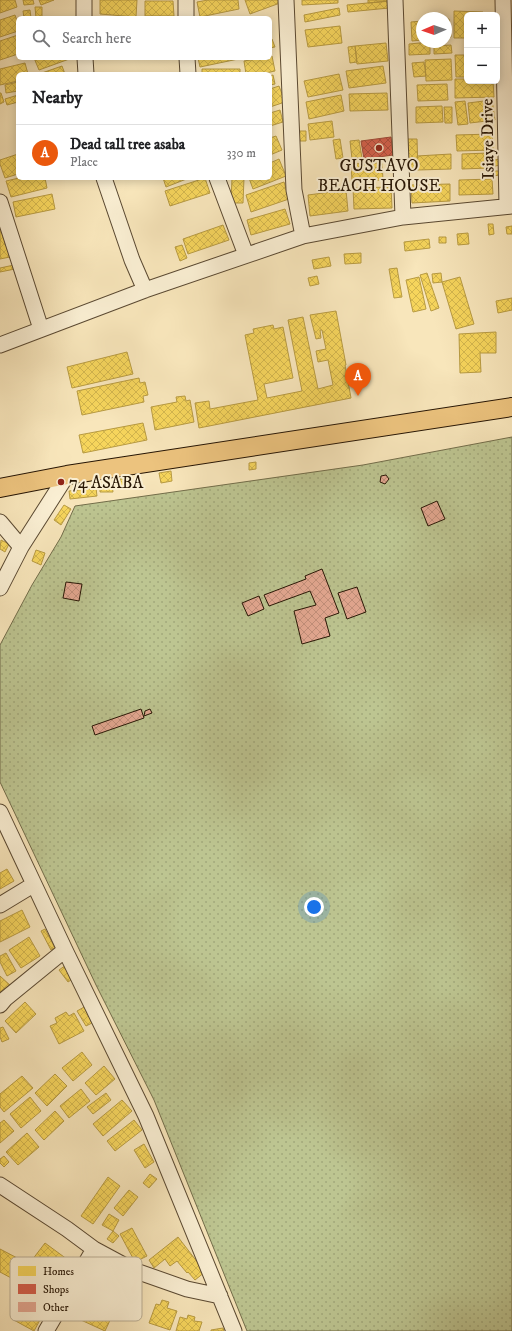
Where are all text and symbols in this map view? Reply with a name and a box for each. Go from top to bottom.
north arrow [416,12,452,48]
map controls [464,12,500,84]
button: + [464,12,500,48]
search box [16,16,272,60]
icon: search [30,27,52,49]
text: Search here [62,29,131,48]
button: − [464,48,500,84]
text: Nearby [32,87,82,109]
street label: Isiaye Drive [476,98,500,180]
text: Dead tall tree asaba [70,135,185,154]
marker: GUSTAVO BEACH HOUSE [374,143,384,153]
text: A [41,145,49,161]
text: 330 m [227,145,256,161]
text: Place [70,154,98,170]
place label: GUSTAVO BEACH HOUSE [318,155,440,197]
pin: A [345,363,371,396]
place label: 74 ASABA [69,472,143,494]
marker: 74 ASABA [56,477,66,487]
your location [304,897,324,917]
legend [10,1257,142,1321]
text: Homes [43,1265,74,1279]
text: Shops [43,1283,69,1297]
text: Other [43,1301,70,1315]

